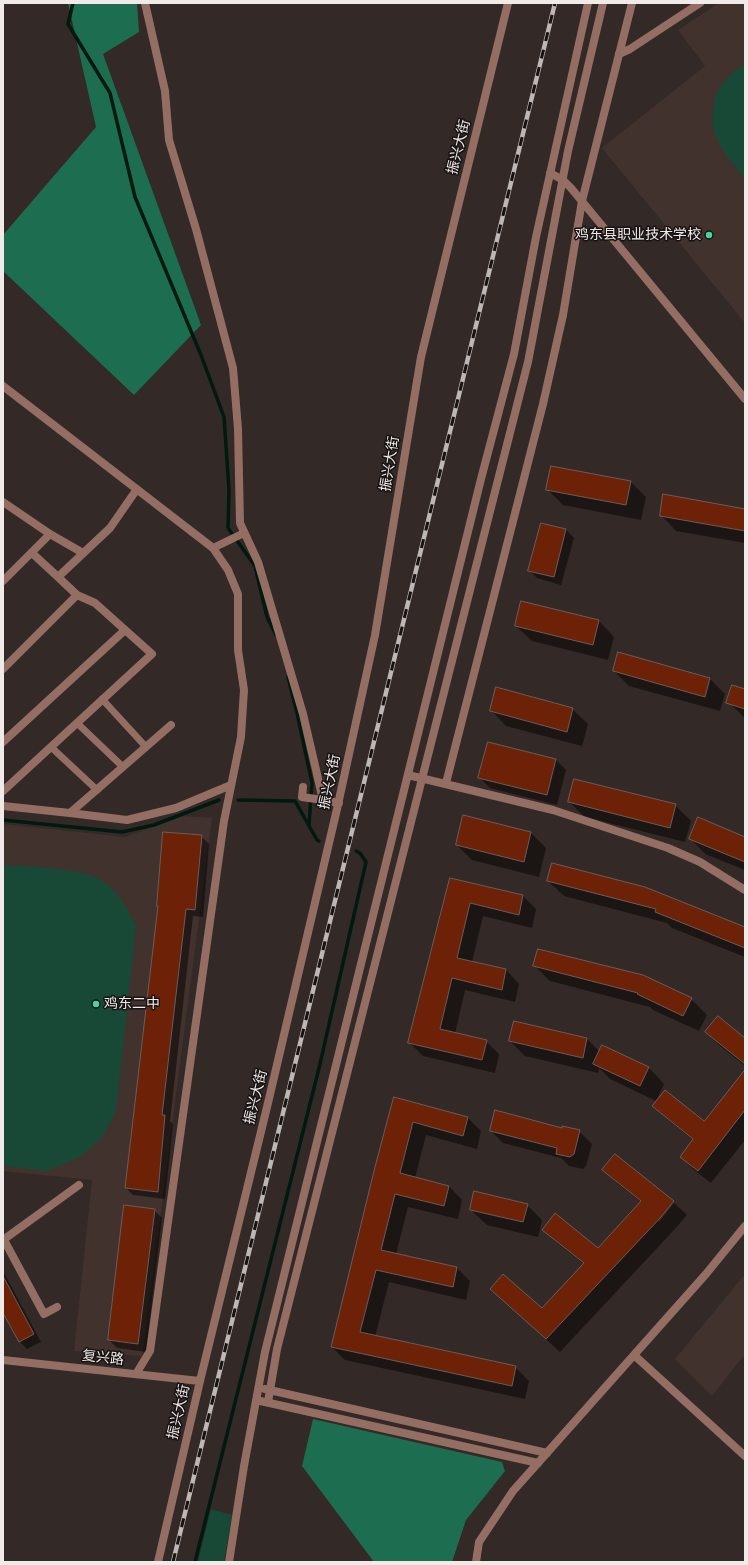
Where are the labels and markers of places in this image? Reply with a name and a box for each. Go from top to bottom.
place label: 鸡东县职业技术学校 [575,227,701,243]
marker: 鸡东县职业技术学校 [704,230,714,240]
place label: 鸡东二中 [104,996,160,1012]
marker: 鸡东二中 [91,999,101,1009]

